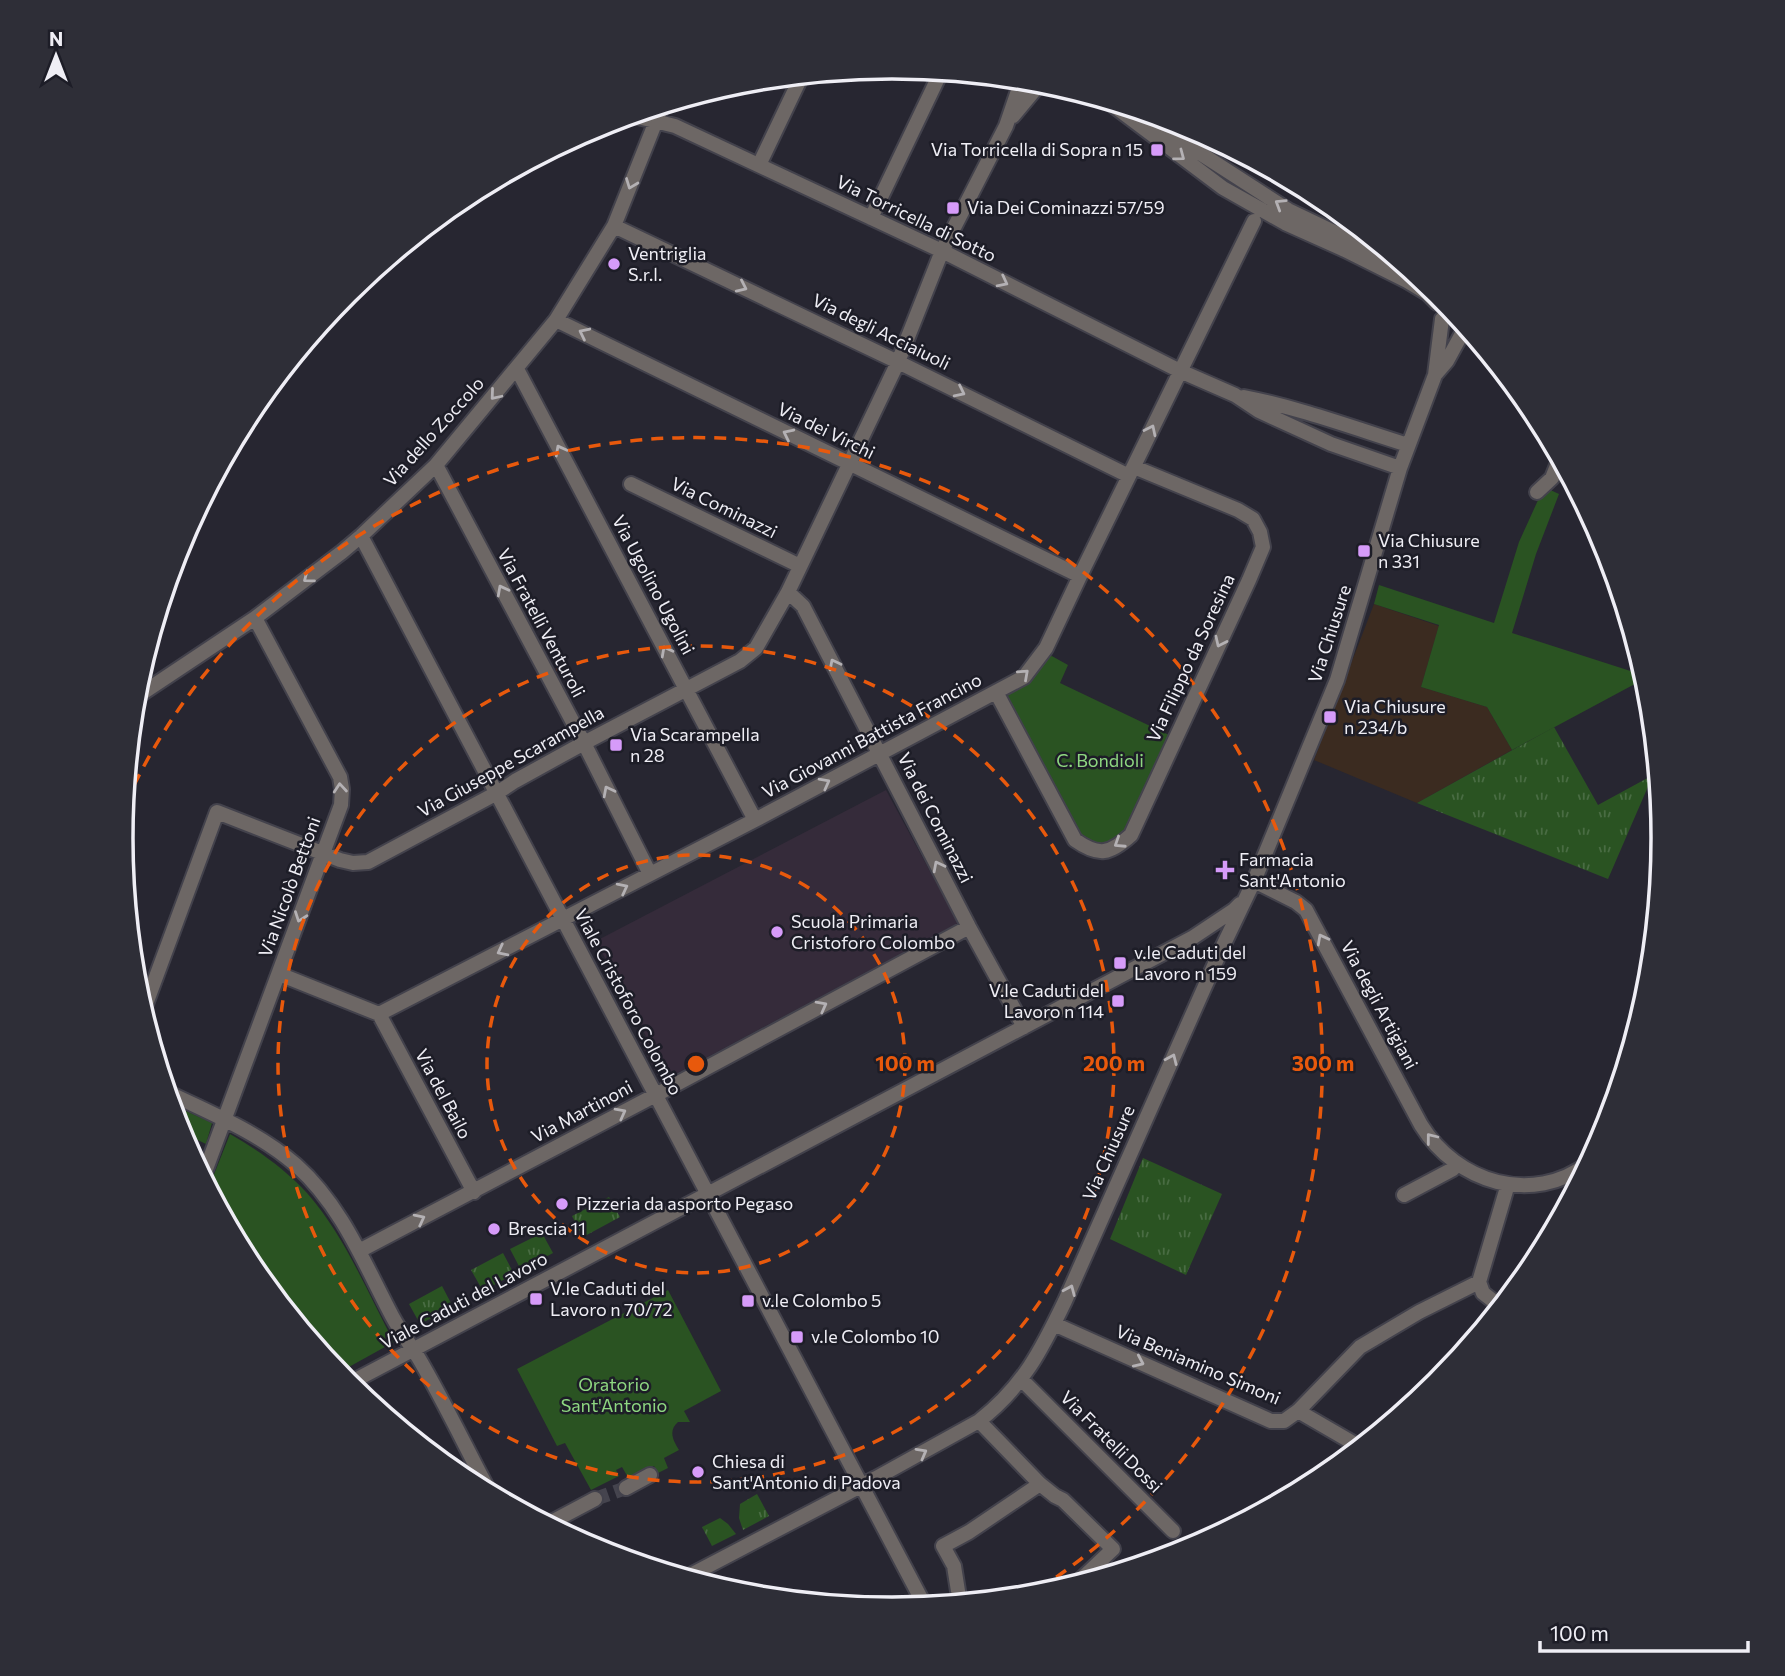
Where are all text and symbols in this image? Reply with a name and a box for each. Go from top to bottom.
north arrow [21,21,91,91]
text: N [49,27,63,50]
place label: Via Torricella di Sopra n 15 [931,138,1143,160]
marker: Via Torricella di Sopra n 15 [1149,142,1165,158]
one-way arrow [1172,148,1185,161]
street label: Via Torricella di Sotto [833,170,1000,266]
one-way arrow [625,178,639,190]
place label: Via Dei Cominazzi 57/59 [967,196,1165,218]
marker: Via Dei Cominazzi 57/59 [945,200,961,216]
one-way arrow [1275,200,1288,213]
place label: Ventriglia S.r.l. [628,242,706,285]
marker: Ventriglia S.r.l. [606,256,622,272]
one-way arrow [996,273,1008,287]
one-way arrow [735,279,747,293]
street label: Via degli Acciaiuoli [809,288,954,374]
one-way arrow [579,328,591,342]
street label: Via dello Zoccolo [378,372,488,491]
one-way arrow [953,383,965,397]
one-way arrow [491,386,503,399]
street label: Via dei Virchi [774,397,879,463]
one-way arrow [1143,425,1157,437]
one-way arrow [783,428,795,442]
one-way arrow [554,445,568,457]
street label: Via Cominazzi [668,472,781,542]
street label: Via Ugolino Ugolini [608,511,700,658]
place label: Via Chiusure n 331 [1378,529,1480,572]
marker: Via Chiusure n 331 [1356,543,1372,559]
street label: Via Fratelli Venturoli [493,544,590,701]
one-way arrow [303,570,315,582]
street label: Via Filippo da Soresina [1141,570,1239,745]
street label: Via Chiusure [1303,582,1355,685]
one-way arrow [497,585,511,597]
one-way arrow [1215,635,1229,647]
one-way arrow [661,646,674,658]
one-way arrow [828,659,842,671]
street label: Via Giovanni Battista Francino [758,668,985,802]
one-way arrow [1016,670,1029,682]
place label: Via Chiusure n 234/b [1344,695,1446,738]
street label: Via Giuseppe Scarampella [414,701,607,821]
marker: Via Chiusure n 234/b [1322,709,1338,725]
place label: Via Scarampella n 28 [630,723,760,766]
marker: Via Scarampella n 28 [608,737,624,753]
street label: Via dei Cominazzi [894,749,978,886]
park label: C. Bondioli [1056,749,1144,771]
one-way arrow [818,778,830,792]
one-way arrow [333,782,348,793]
one-way arrow [603,786,617,799]
street label: Via Nicolò Bettoni [253,813,325,960]
one-way arrow [1114,835,1127,848]
place label: Farmacia Sant'Antonio [1239,848,1346,891]
one-way arrow [933,861,946,873]
marker: Farmacia Sant'Antonio [1217,862,1233,878]
one-way arrow [616,883,628,897]
street label: Viale Cristoforo Colombo [570,904,687,1099]
one-way arrow [294,910,308,922]
place label: Scuola Primaria Cristoforo Colombo [791,910,955,953]
marker: Scuola Primaria Cristoforo Colombo [769,924,785,940]
one-way arrow [1316,933,1330,946]
street label: Via degli Artigiani [1337,936,1423,1073]
place label: v.le Caduti del Lavoro n 159 [1134,941,1246,984]
one-way arrow [496,942,509,956]
marker: v.le Caduti del Lavoro n 159 [1112,955,1128,971]
place label: V.le Caduti del Lavoro n 114 [989,979,1104,1022]
marker: V.le Caduti del Lavoro n 114 [1110,993,1126,1009]
one-way arrow [815,1001,827,1014]
street label: Via del Bailo [411,1045,477,1142]
text: 100 m [875,1050,935,1075]
text: 200 m [1083,1050,1145,1075]
text: 300 m [1292,1050,1354,1075]
centre of rings [684,1052,708,1076]
one-way arrow [1164,1054,1178,1067]
street label: Via Martinoni [527,1075,636,1147]
street label: Via Chiusure [1077,1102,1139,1204]
one-way arrow [614,1108,626,1122]
one-way arrow [1426,1133,1439,1146]
place label: Pizzeria da asporto Pegaso [576,1192,793,1214]
marker: Pizzeria da asporto Pegaso [554,1196,570,1212]
one-way arrow [413,1214,425,1228]
place label: Brescia 11 [508,1217,586,1239]
marker: Brescia 11 [486,1221,502,1237]
street label: Viale Caduti del Lavoro [376,1247,551,1354]
place label: V.le Caduti del Lavoro n 70/72 [550,1277,672,1320]
one-way arrow [1062,1284,1076,1297]
place label: v.le Colombo 5 [762,1289,881,1311]
marker: V.le Caduti del Lavoro n 70/72 [528,1291,544,1307]
marker: v.le Colombo 5 [740,1293,756,1309]
street label: Via Beniamino Simoni [1113,1319,1284,1409]
place label: v.le Colombo 10 [811,1325,940,1347]
marker: v.le Colombo 10 [789,1329,805,1345]
one-way arrow [1132,1354,1144,1368]
park label: Oratorio Sant'Antonio [561,1373,667,1416]
street label: Via Fratelli Dossi [1056,1386,1167,1497]
one-way arrow [914,1448,927,1461]
place label: Chiesa di Sant'Antonio di Padova [712,1450,901,1493]
marker: Chiesa di Sant'Antonio di Padova [690,1464,706,1480]
scale bar [1540,1610,1748,1654]
text: 100 m [1550,1620,1609,1645]

